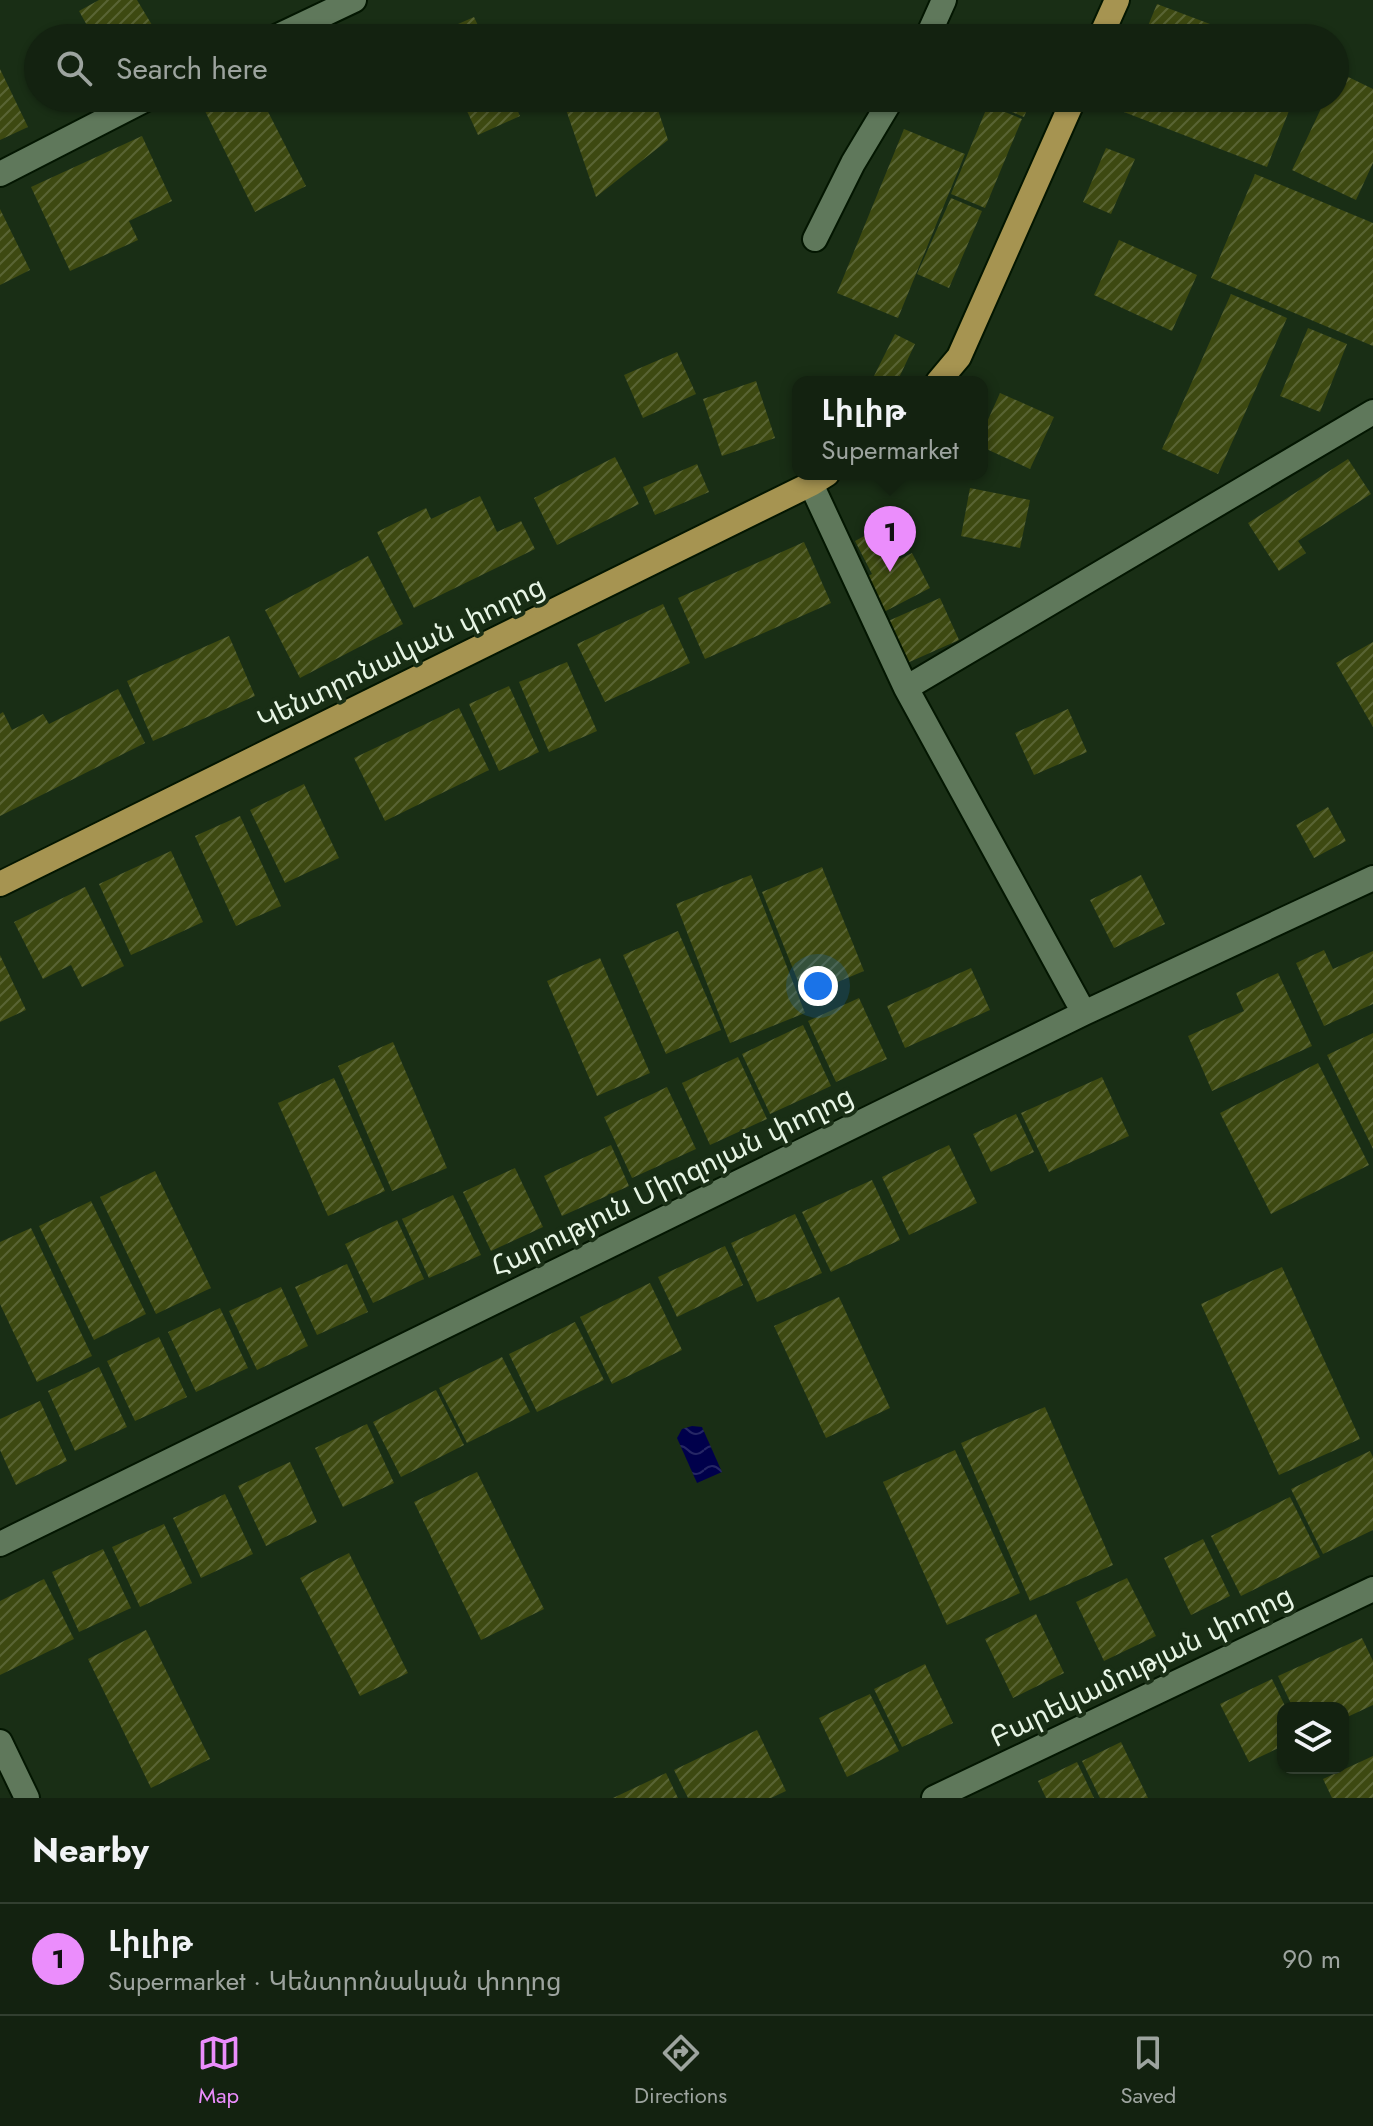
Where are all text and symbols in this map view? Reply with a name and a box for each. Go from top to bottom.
search box [24,24,1349,112]
icon: search [52,46,96,90]
text: Search here [116,47,268,90]
popup [792,376,988,480]
text: Լիլիթ [821,388,906,431]
text: Supermarket [821,431,959,469]
pin: 1 [864,506,916,572]
street label: Կենտրոնական փողոց [250,565,552,741]
your location [798,966,838,1006]
street label: Հարություն Միրզոյան փողոց [484,1075,860,1287]
street label: Բարեկամության փողոց [982,1575,1300,1757]
map controls [1277,1702,1349,1774]
button: layers [1277,1702,1349,1774]
text: Nearby [32,1826,149,1875]
text: Լիլիթ [108,1919,193,1962]
text: 1 [51,1940,65,1978]
text: 90 m [1282,1940,1341,1978]
text: Supermarket · Կենտրոնական փողոց [108,1962,562,2000]
tab: Map [197,2031,241,2111]
tab: Directions [634,2031,727,2111]
tab: Saved [1121,2031,1176,2111]

